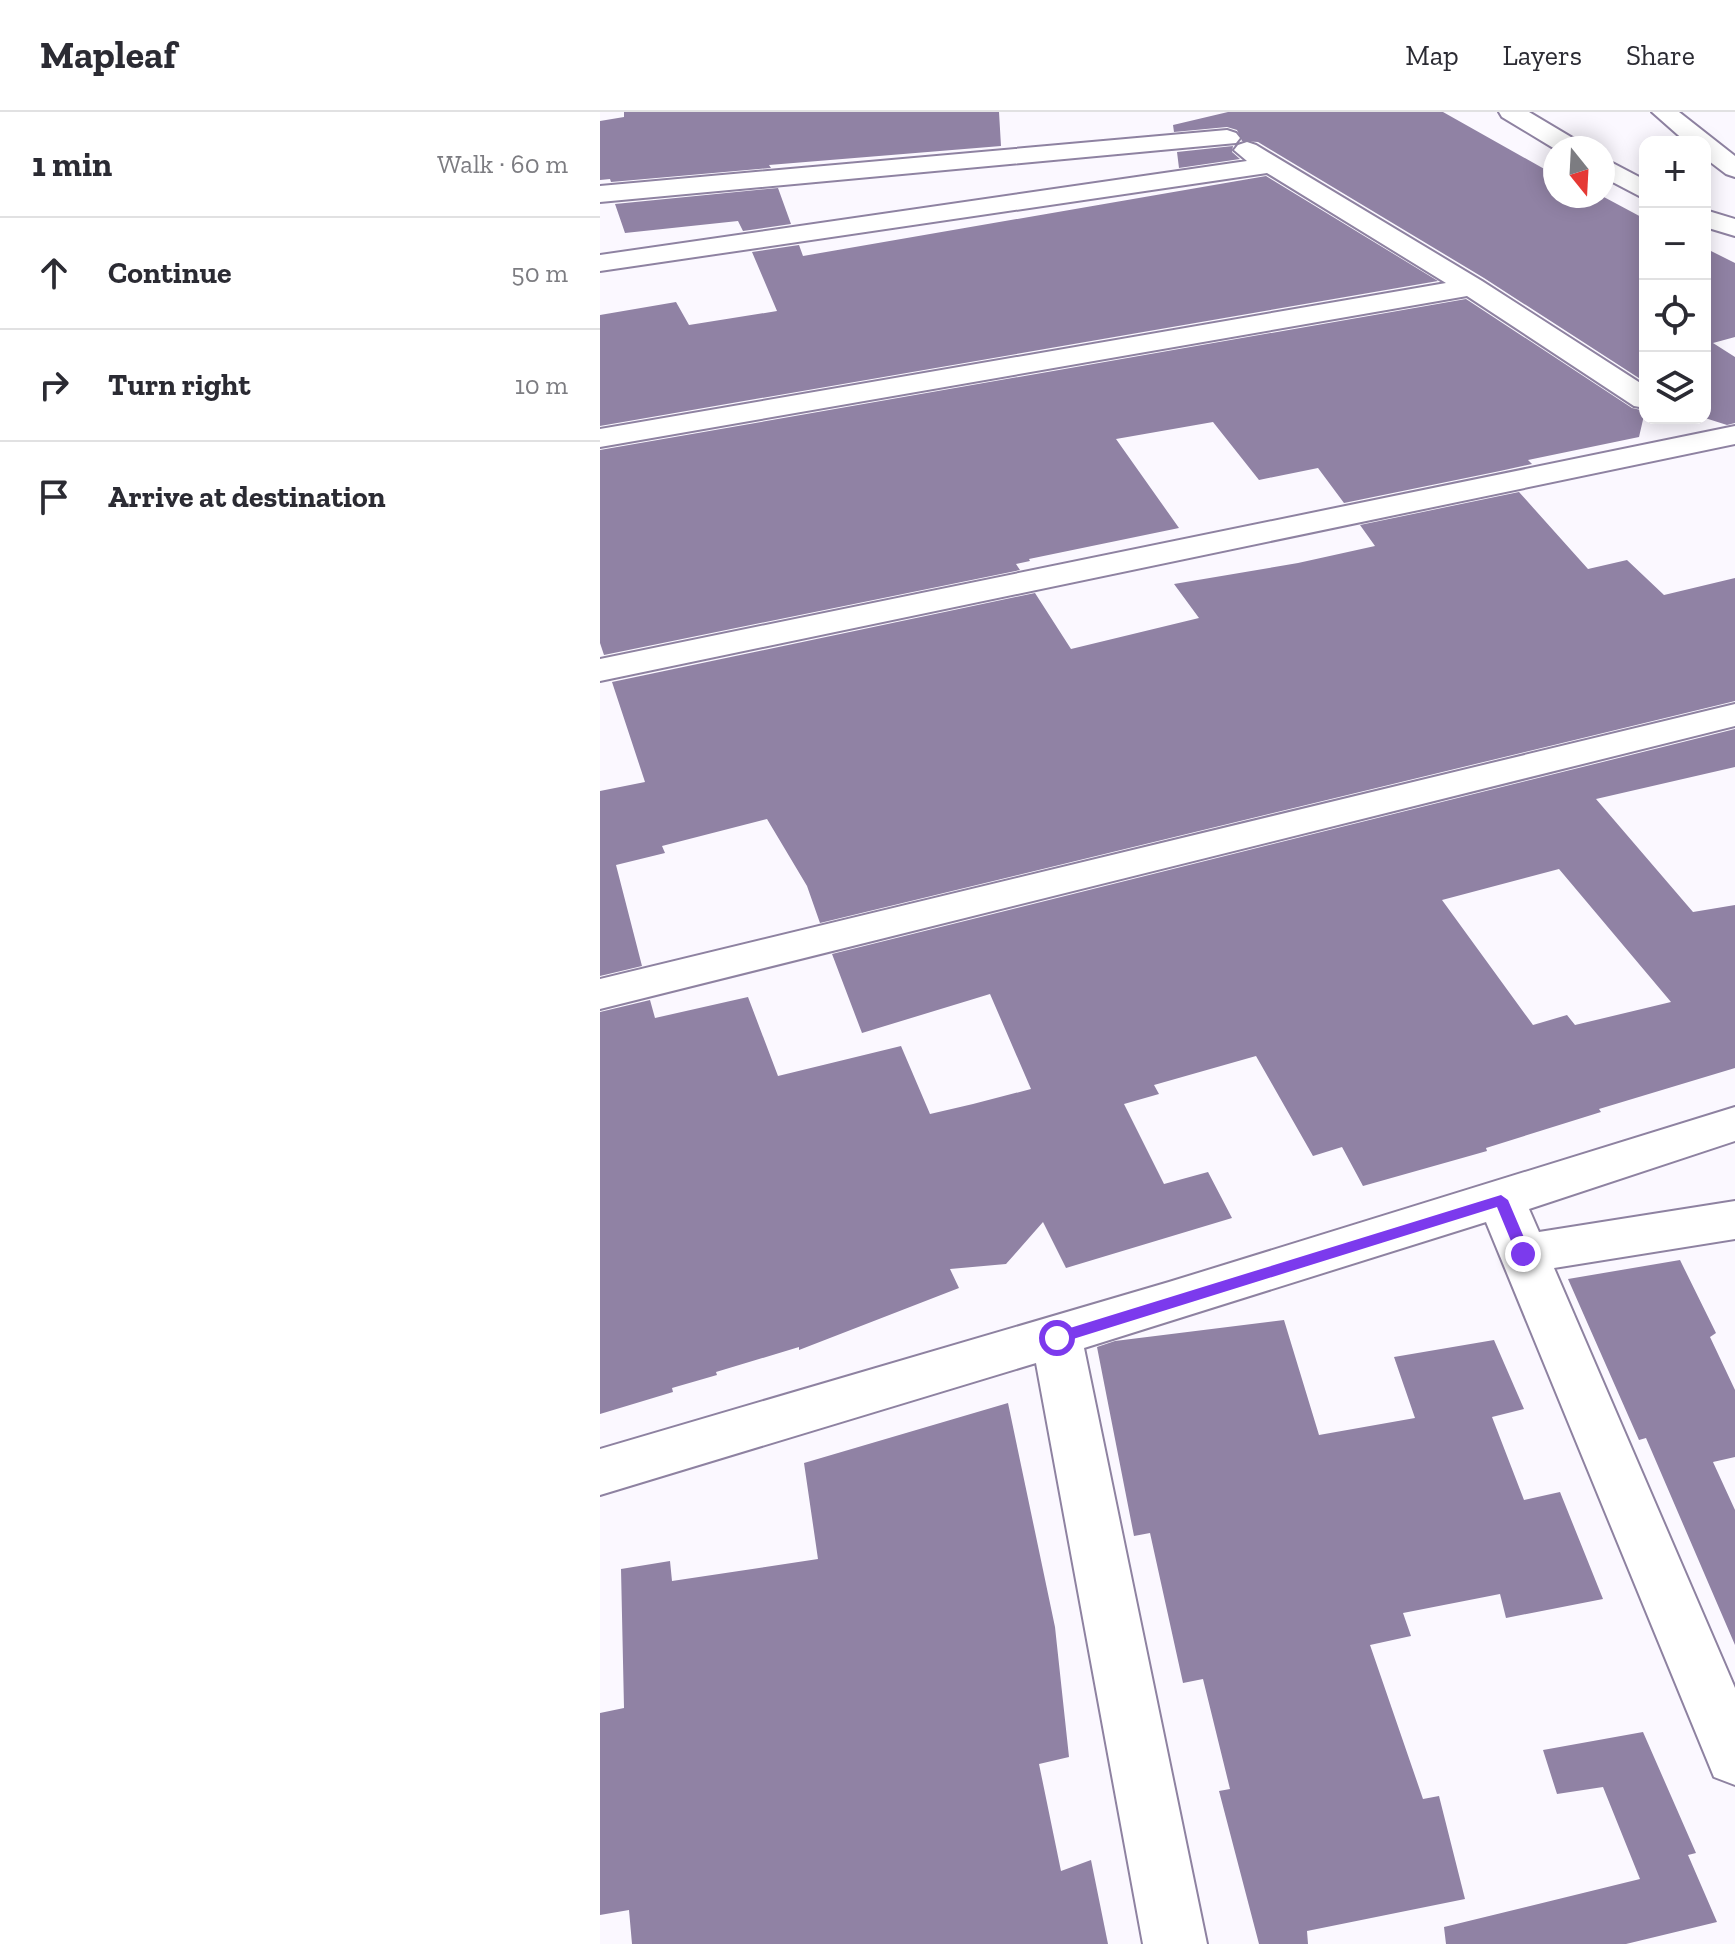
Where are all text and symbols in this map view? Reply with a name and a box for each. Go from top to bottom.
text: Mapleaf [40,32,176,78]
text: Map [1405,39,1459,72]
text: Layers [1503,39,1582,72]
text: Share [1626,39,1695,72]
north arrow [1543,136,1615,208]
map controls [1639,136,1711,424]
button: + [1639,136,1711,208]
text: 1 min [32,144,112,185]
text: Walk · 60 m [437,148,568,180]
button: − [1639,208,1711,280]
icon: ahead [32,251,76,295]
text: Continue [108,255,232,291]
text: 50 m [511,257,568,289]
button: locate [1639,280,1711,352]
button: layers [1639,352,1711,424]
icon: right [32,363,76,407]
text: Turn right [108,367,250,403]
text: 10 m [515,369,568,401]
icon: arrive [32,475,76,519]
text: Arrive at destination [108,479,385,515]
route end [1505,1236,1541,1272]
route start [1039,1320,1075,1356]

